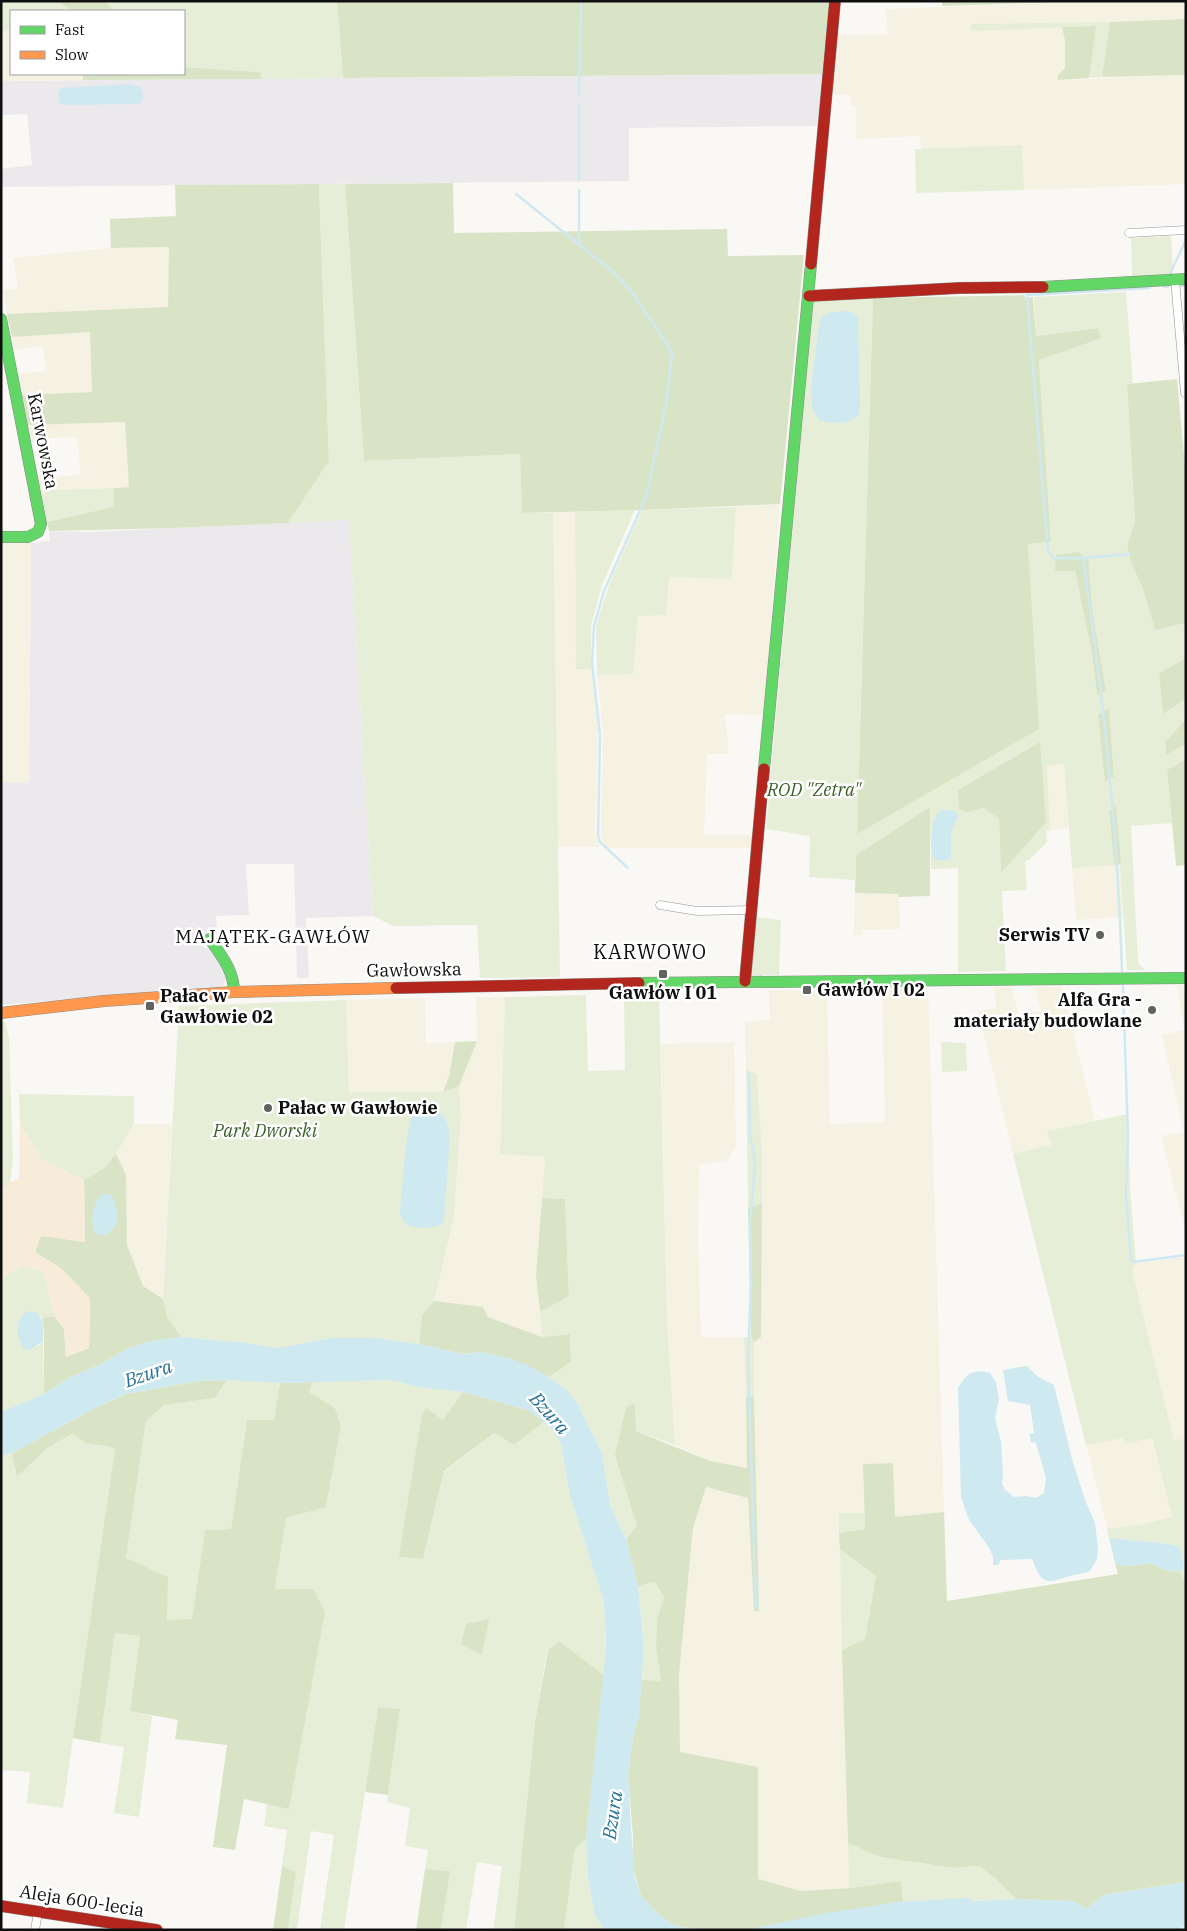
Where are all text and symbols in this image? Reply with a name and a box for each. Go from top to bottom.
legend [10,10,185,75]
text: Fast [55,20,85,39]
text: Slow [55,45,89,64]
street label: Karwowska [23,391,64,491]
park label: ROD "Zetra" [766,778,862,801]
place label: Serwis TV [999,923,1091,946]
district label: MAJĄTEK-GAWŁÓW [175,924,371,948]
marker: Serwis TV [1094,929,1106,941]
district label: KARWOWO [593,938,707,965]
street label: Gawłowska [366,957,462,982]
marker: Gawłów I 01 [657,968,669,980]
place label: Gawłów I 02 [817,978,925,1001]
place label: Gawłów I 01 [609,981,717,1004]
place label: Pałac w Gawłowie 02 [160,984,273,1028]
marker: Gawłów I 02 [801,984,813,996]
place label: Alfa Gra - materiały budowlane [953,988,1142,1032]
marker: Pałac w Gawłowie 02 [144,1000,156,1012]
marker: Alfa Gra - materiały budowlane [1146,1004,1158,1016]
place label: Pałac w Gawłowie [278,1096,438,1119]
marker: Pałac w Gawłowie [262,1102,274,1114]
park label: Park Dworski [212,1119,318,1142]
water label: Bzura [120,1353,176,1393]
water label: Bzura [524,1386,576,1440]
water label: Bzura [597,1788,627,1842]
street label: Aleja 600-lecia [18,1879,146,1922]

